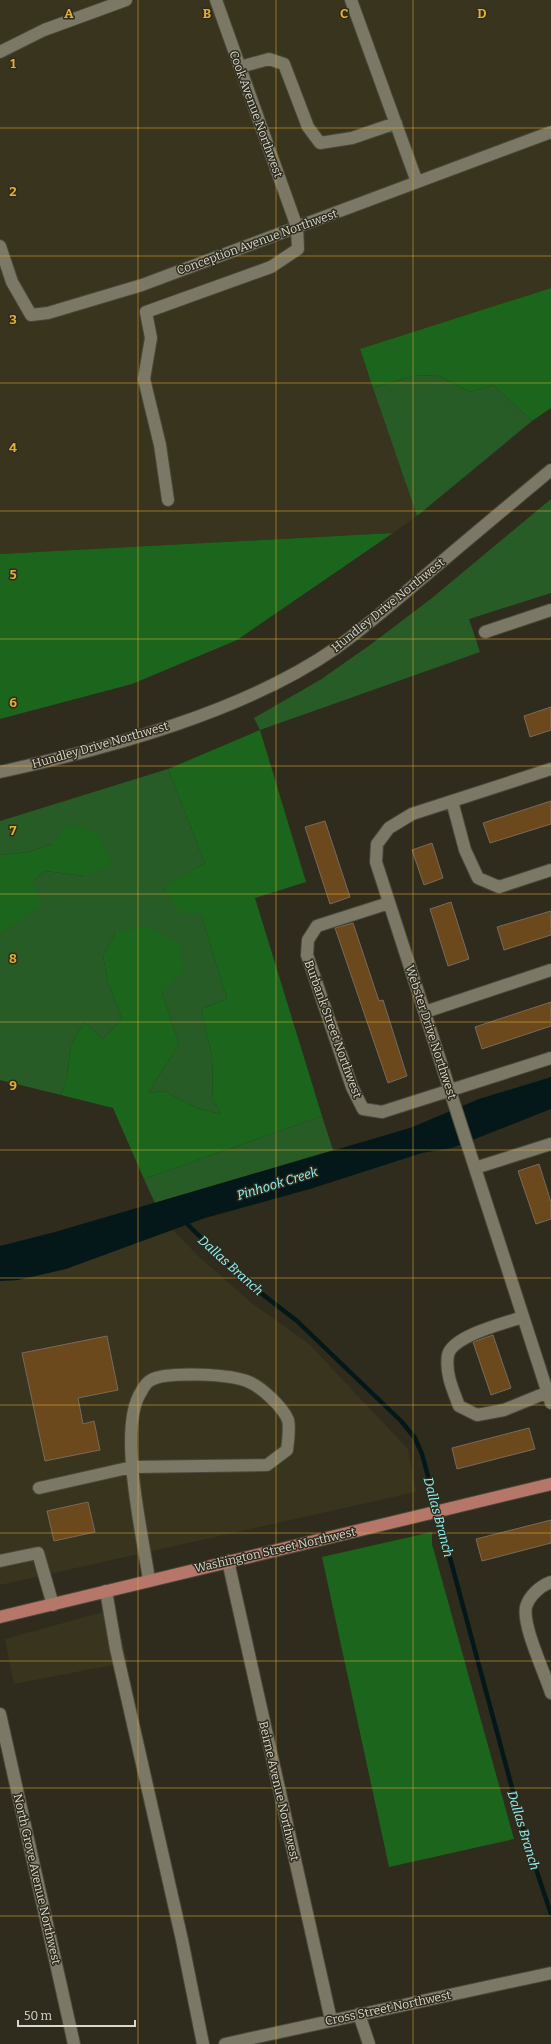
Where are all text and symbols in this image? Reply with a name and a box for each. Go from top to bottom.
text: A [64,6,74,21]
text: B [203,6,211,21]
text: C [340,6,348,21]
text: D [477,6,487,21]
street label: Cook Avenue Northwest [227,49,286,180]
text: 1 [10,56,16,71]
text: 2 [9,184,17,199]
street label: Conception Avenue Northwest [175,206,340,278]
text: 3 [9,312,17,327]
text: 4 [9,440,17,455]
street label: Hundley Drive Northwest [329,555,448,655]
text: 5 [9,567,17,582]
text: 6 [9,695,17,710]
street label: Hundley Drive Northwest [30,719,170,771]
text: 7 [10,823,17,838]
text: 8 [9,951,17,966]
street label: Burbank Street Northwest [302,958,365,1100]
street label: Webster Drive Northwest [403,963,459,1101]
text: 9 [9,1078,17,1093]
water label: Pinhook Creek [235,1164,320,1203]
water label: Dallas Branch [195,1232,266,1298]
water label: Dallas Branch [421,1475,456,1559]
street label: Washington Street Northwest [193,1524,358,1575]
street label: Beirne Avenue Northwest [256,1720,302,1863]
water label: Dallas Branch [504,1789,543,1872]
street label: North Grove Avenue Northwest [11,1792,64,1966]
street label: Cross Street Northwest [324,1988,453,2028]
scale bar [18,2002,135,2028]
text: 50 m [24,2009,53,2023]

